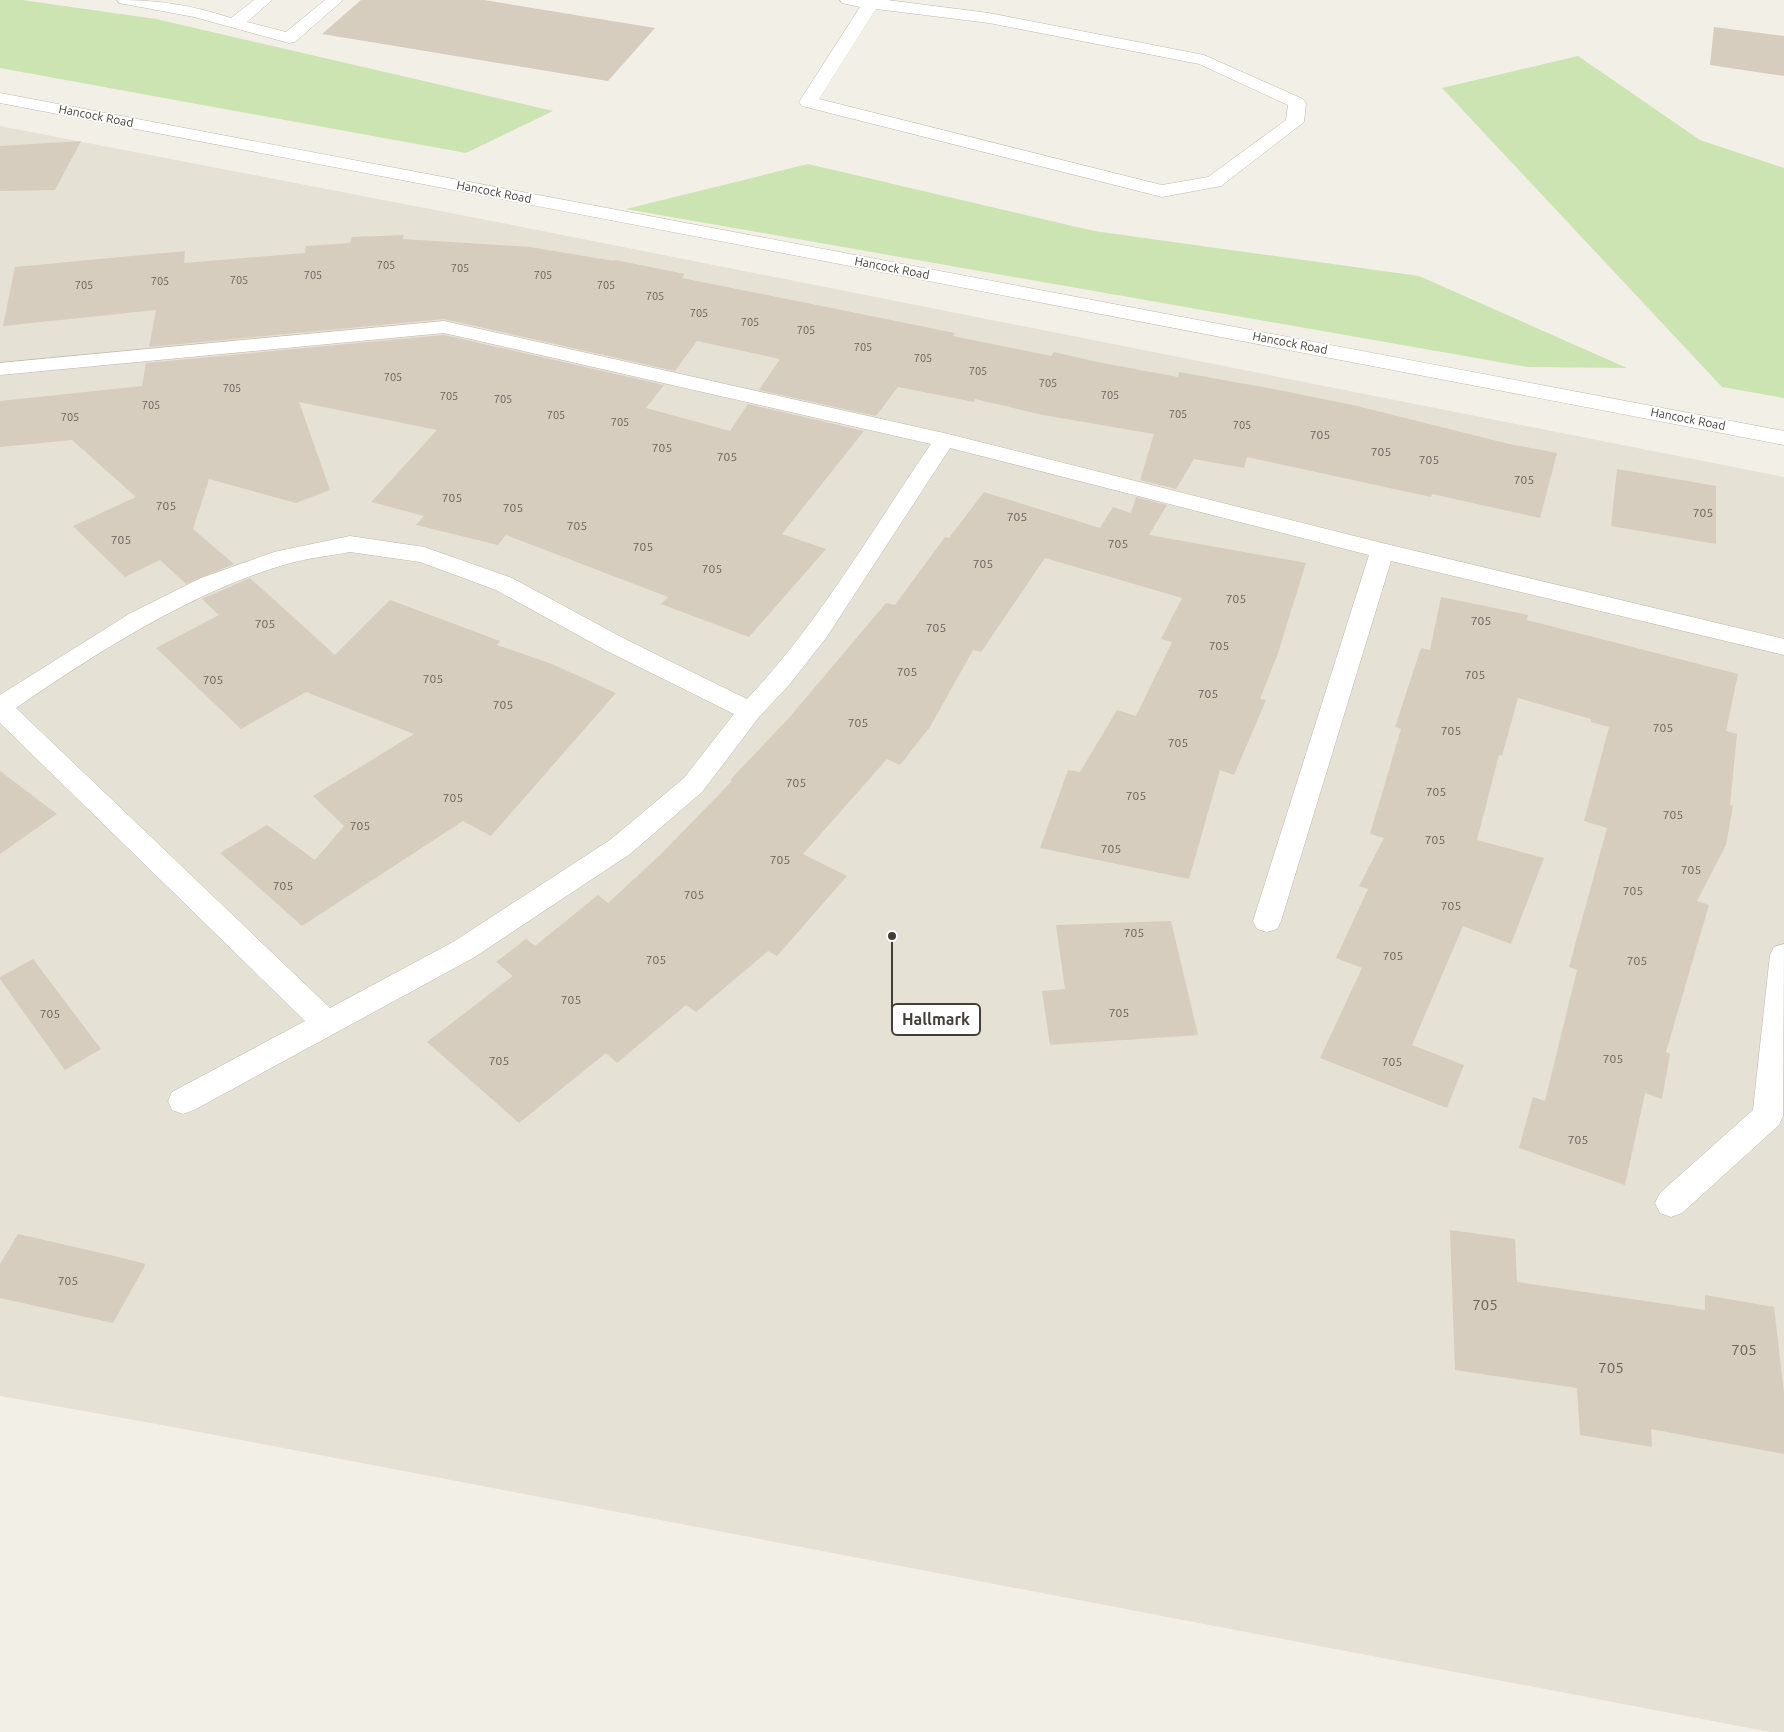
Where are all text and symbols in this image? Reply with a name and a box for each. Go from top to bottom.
street label: Hancock Road [58,102,135,129]
street label: Hancock Road [456,178,533,205]
street label: Hancock Road [854,254,931,281]
house number: 705 [377,259,395,271]
house number: 705 [451,262,469,274]
house number: 705 [304,269,322,281]
house number: 705 [534,269,552,281]
house number: 705 [230,274,248,286]
house number: 705 [151,275,169,287]
house number: 705 [75,279,93,291]
house number: 705 [597,279,615,291]
house number: 705 [646,290,664,302]
house number: 705 [690,307,708,319]
house number: 705 [741,316,759,328]
house number: 705 [797,324,815,336]
street label: Hancock Road [1252,329,1329,356]
house number: 705 [854,341,872,353]
house number: 705 [914,352,932,364]
house number: 705 [969,365,987,377]
house number: 705 [384,371,402,383]
house number: 705 [1039,377,1057,389]
house number: 705 [223,382,241,394]
house number: 705 [1101,389,1119,401]
house number: 705 [440,390,458,402]
house number: 705 [494,393,512,405]
house number: 705 [142,399,160,411]
street label: Hancock Road [1650,405,1727,432]
house number: 705 [1169,408,1187,420]
house number: 705 [547,409,565,421]
house number: 705 [61,411,79,423]
house number: 705 [611,416,629,428]
house number: 705 [1233,419,1251,431]
house number: 705 [1310,428,1330,441]
house number: 705 [652,441,672,454]
house number: 705 [1371,445,1391,458]
house number: 705 [717,450,737,463]
house number: 705 [1419,453,1439,466]
house number: 705 [1514,473,1534,486]
house number: 705 [442,491,462,504]
house number: 705 [156,499,176,512]
house number: 705 [503,501,523,514]
house number: 705 [1693,506,1713,519]
house number: 705 [1007,510,1027,523]
house number: 705 [567,519,587,532]
house number: 705 [111,533,131,546]
house number: 705 [1108,537,1128,550]
house number: 705 [633,540,653,553]
house number: 705 [973,557,993,570]
house number: 705 [702,562,722,575]
house number: 705 [1226,592,1246,605]
house number: 705 [1471,614,1491,627]
house number: 705 [255,617,275,630]
house number: 705 [926,621,946,634]
house number: 705 [1209,639,1229,652]
house number: 705 [897,665,917,678]
house number: 705 [1465,668,1485,681]
house number: 705 [423,672,443,685]
house number: 705 [203,673,223,686]
house number: 705 [1198,687,1218,700]
house number: 705 [493,698,513,711]
house number: 705 [848,716,868,729]
house number: 705 [1653,721,1673,734]
house number: 705 [1441,724,1461,737]
house number: 705 [1168,736,1188,749]
house number: 705 [786,776,806,789]
house number: 705 [1426,785,1446,798]
house number: 705 [1126,789,1146,802]
house number: 705 [443,791,463,804]
house number: 705 [1663,808,1683,821]
house number: 705 [350,819,370,832]
house number: 705 [1425,833,1445,846]
house number: 705 [1101,842,1121,855]
house number: 705 [770,853,790,866]
house number: 705 [1681,863,1701,876]
house number: 705 [273,879,293,892]
house number: 705 [1623,884,1643,897]
house number: 705 [684,888,704,901]
house number: 705 [1441,899,1461,912]
house number: 705 [1124,926,1144,939]
house number: 705 [1383,949,1403,962]
house number: 705 [646,953,666,966]
house number: 705 [1627,954,1647,967]
house number: 705 [561,993,581,1006]
callout: Hallmark [892,1004,980,1035]
house number: 705 [1109,1006,1129,1019]
house number: 705 [40,1007,60,1020]
text: Hallmark [902,1010,970,1028]
house number: 705 [1603,1052,1623,1065]
house number: 705 [489,1054,509,1067]
house number: 705 [1382,1055,1402,1068]
house number: 705 [1568,1133,1588,1146]
house number: 705 [58,1274,78,1287]
house number: 705 [1472,1296,1498,1313]
house number: 705 [1731,1341,1757,1358]
house number: 705 [1598,1359,1624,1376]

